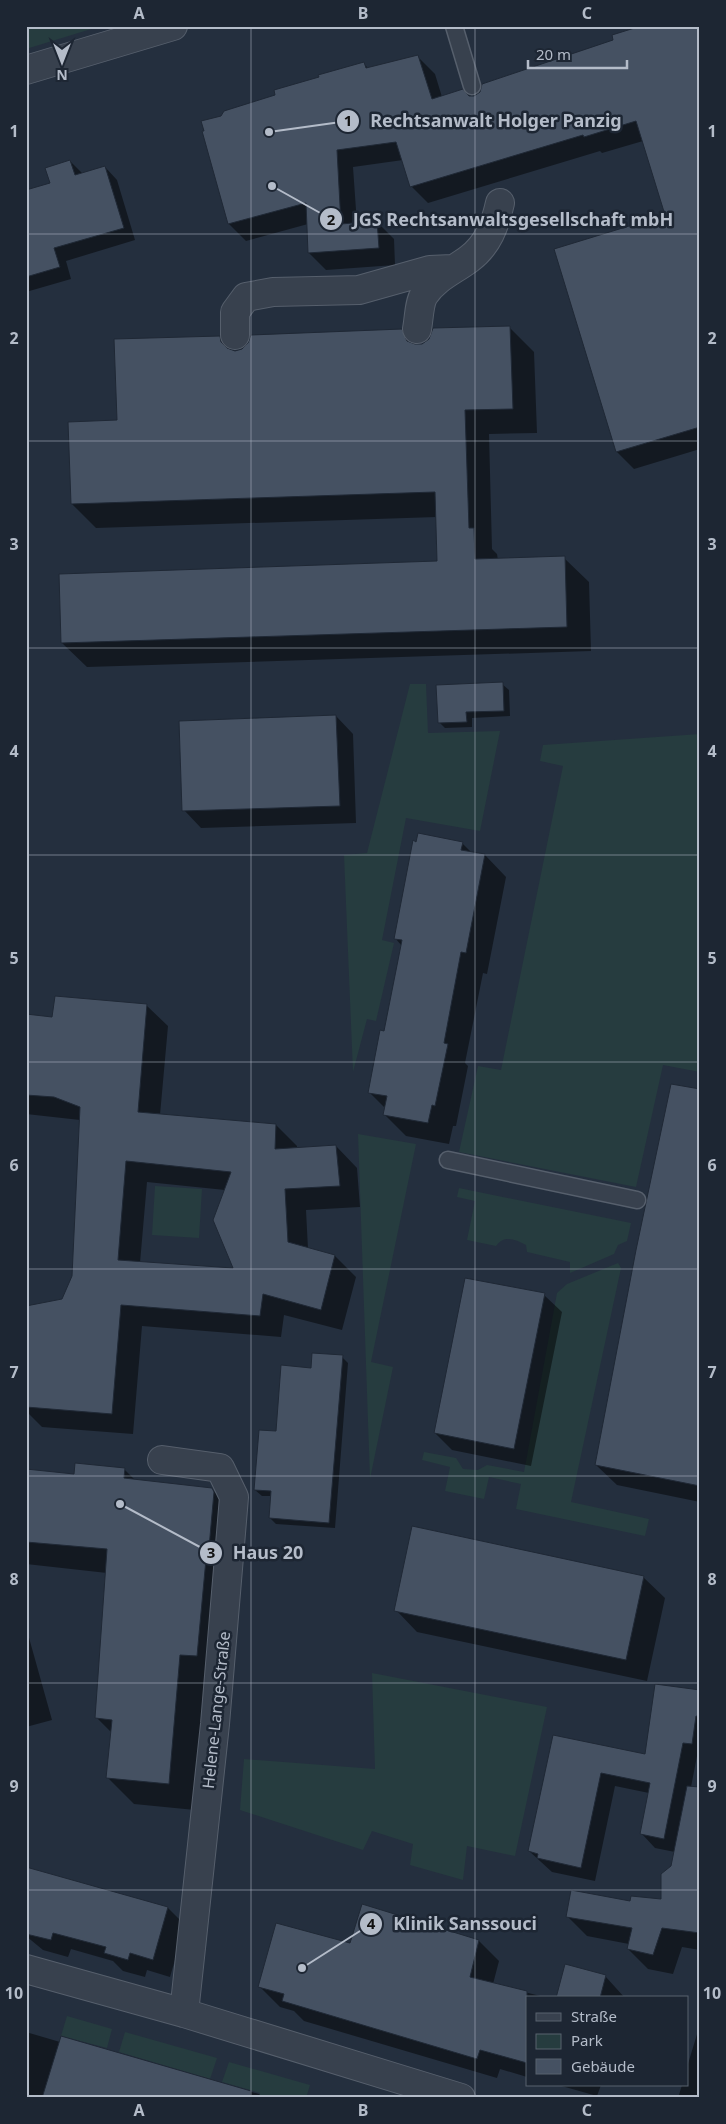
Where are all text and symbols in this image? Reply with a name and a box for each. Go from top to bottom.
text: A [133,2,145,24]
text: B [358,2,368,24]
text: C [582,2,592,24]
north arrow [38,38,88,88]
scale bar [528,38,627,70]
text: 20 m [536,44,571,64]
text: N [56,66,68,85]
callout: Rechtsanwalt Holger Panzig [336,104,632,137]
text: Rechtsanwalt Holger Panzig [370,108,622,132]
text: 1 [344,110,352,130]
text: 1 [9,120,19,142]
text: 1 [707,120,717,142]
callout: JGS Rechtsanwaltsgesellschaft mbH [318,203,684,236]
text: JGS Rechtsanwaltsgesellschaft mbH [351,207,673,231]
text: 2 [327,209,336,229]
text: 2 [9,327,19,349]
text: 2 [707,327,717,349]
text: 3 [9,533,19,555]
text: 3 [707,533,717,555]
text: 4 [9,740,19,762]
text: 4 [707,740,717,762]
text: 5 [9,947,19,969]
text: 5 [707,947,717,969]
text: 6 [9,1154,19,1176]
text: 6 [707,1154,717,1176]
text: 7 [9,1361,19,1383]
text: 7 [707,1361,717,1383]
callout: Haus 20 [198,1536,314,1569]
text: Haus 20 [233,1540,303,1564]
text: 3 [207,1542,215,1562]
text: 8 [9,1568,19,1590]
text: 8 [707,1568,717,1590]
street label: Helene-Lange-Straße [197,1630,235,1790]
text: 9 [9,1775,19,1797]
text: 9 [707,1775,717,1797]
callout: Klinik Sanssouci [358,1907,547,1940]
text: Klinik Sanssouci [393,1911,537,1935]
text: 4 [367,1913,376,1933]
text: 10 [5,1982,23,2004]
text: 10 [703,1982,721,2004]
legend [526,1996,688,2086]
text: Straße [571,2006,617,2026]
text: Park [571,2030,603,2050]
text: Gebäude [571,2056,635,2076]
text: A [133,2099,145,2121]
text: B [358,2099,368,2121]
text: C [582,2099,592,2121]

